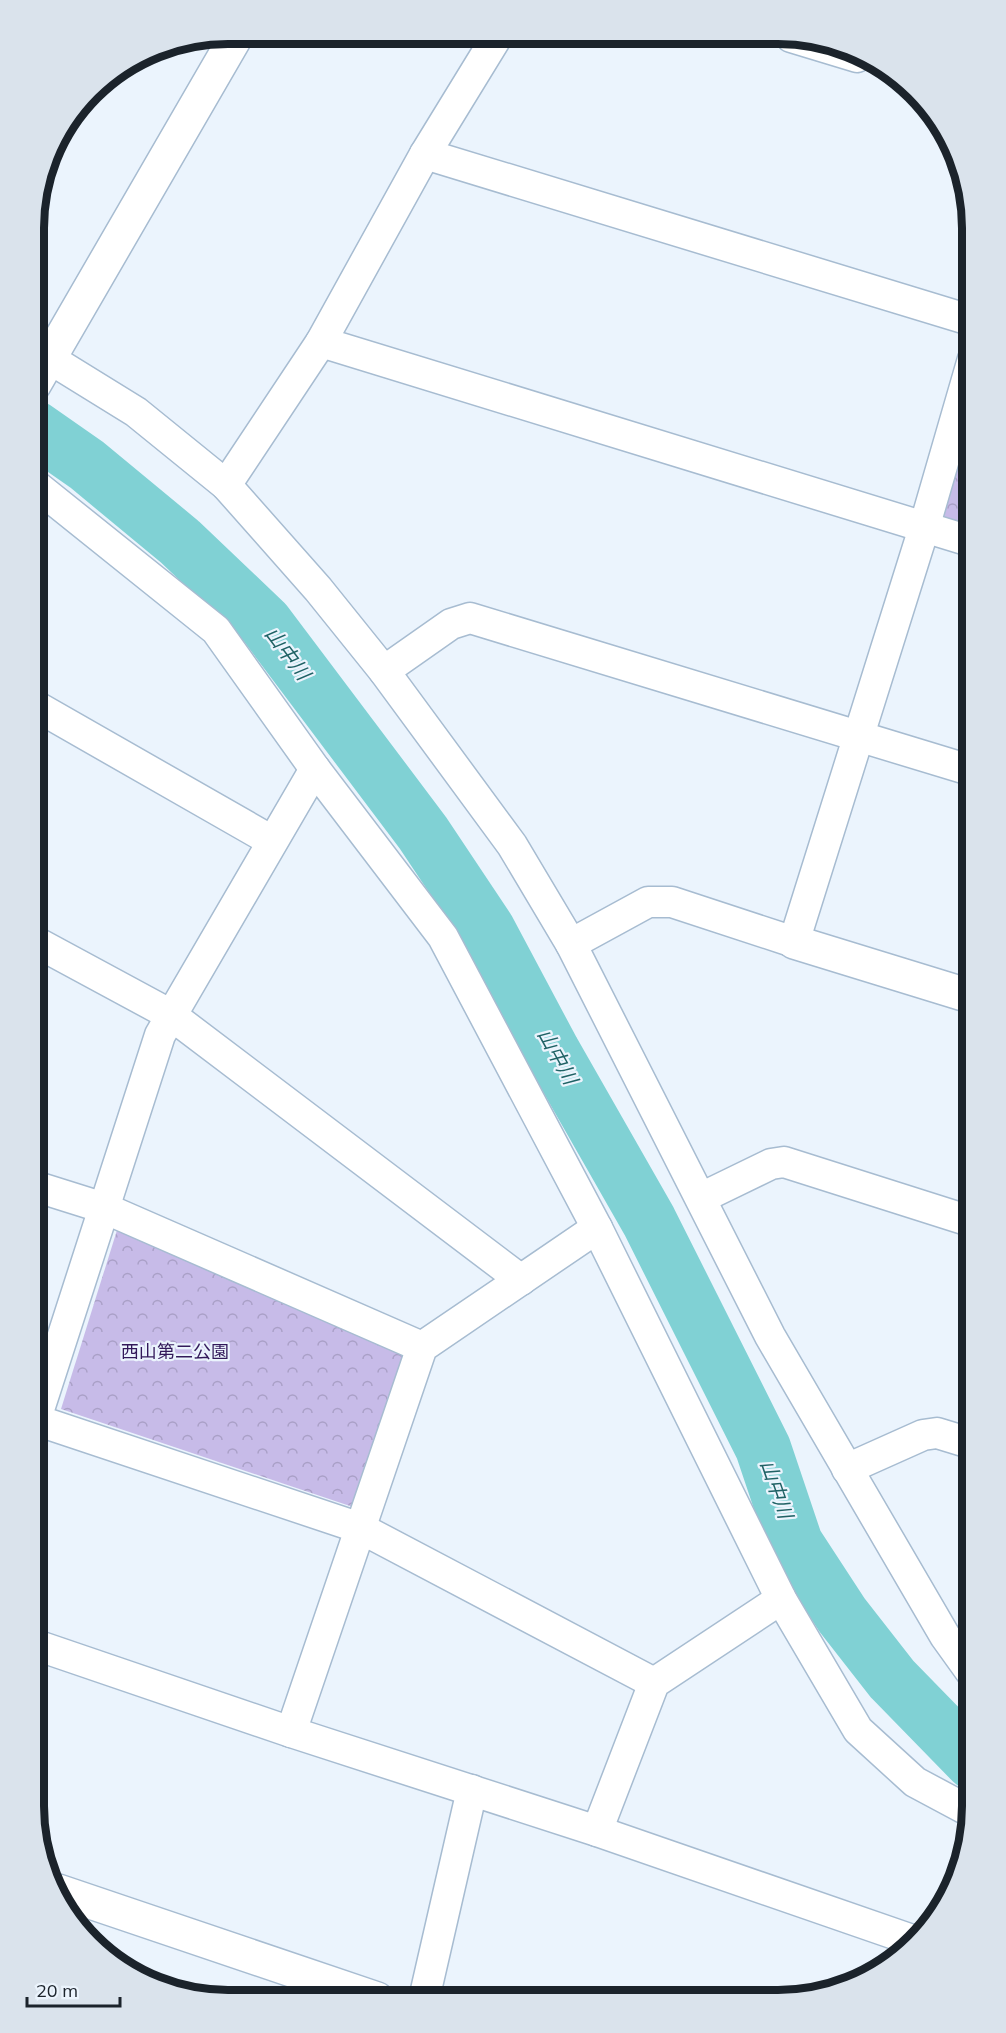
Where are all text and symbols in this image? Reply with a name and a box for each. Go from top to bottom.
water label: 山中川 [260,622,317,686]
water label: 山中川 [533,1024,584,1090]
park label: 西山第二公園 [121,1340,229,1363]
water label: 山中川 [755,1457,799,1523]
scale bar [27,1970,120,2008]
text: 20 m [36,1979,78,2002]

